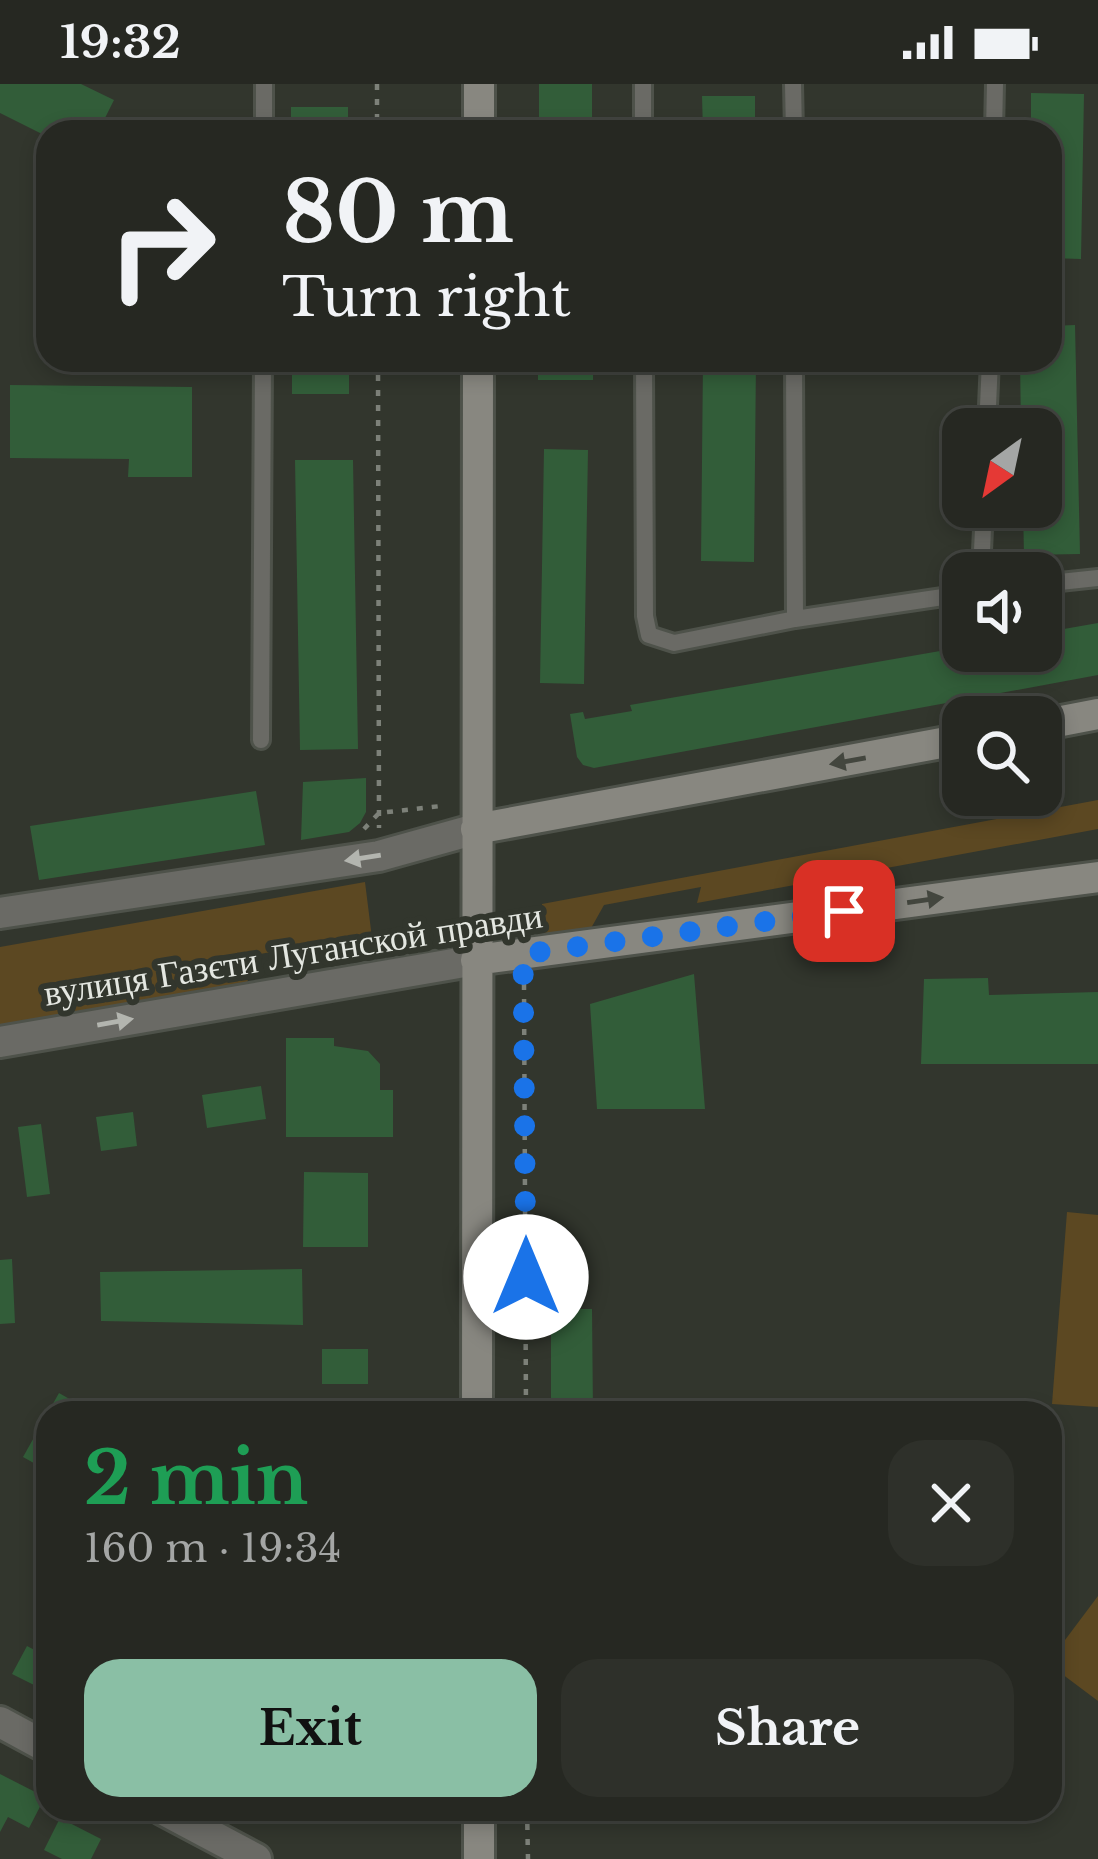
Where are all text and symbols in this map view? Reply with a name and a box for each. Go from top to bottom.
text: 19:32 [60,14,181,70]
text: 80 m [282,161,514,265]
icon: right [84,168,240,324]
text: Turn right [282,264,571,331]
north arrow [942,408,1062,528]
map controls [942,408,1062,816]
button: sound [942,552,1062,672]
button: search [942,696,1062,816]
one-way arrow [829,751,866,770]
one-way arrow [344,848,381,867]
pin [793,860,895,962]
icon: arrive [811,878,877,944]
one-way arrow [907,890,944,909]
street label: вулиця Газєти Луганской правди [40,892,546,1016]
one-way arrow [97,1013,135,1031]
position arrow [463,1214,589,1340]
text: 2 min [84,1434,308,1523]
button: close [888,1440,1014,1566]
text: 160 m · 19:34 [84,1524,341,1573]
button: Exit [84,1659,537,1797]
button: Share [561,1659,1014,1797]

